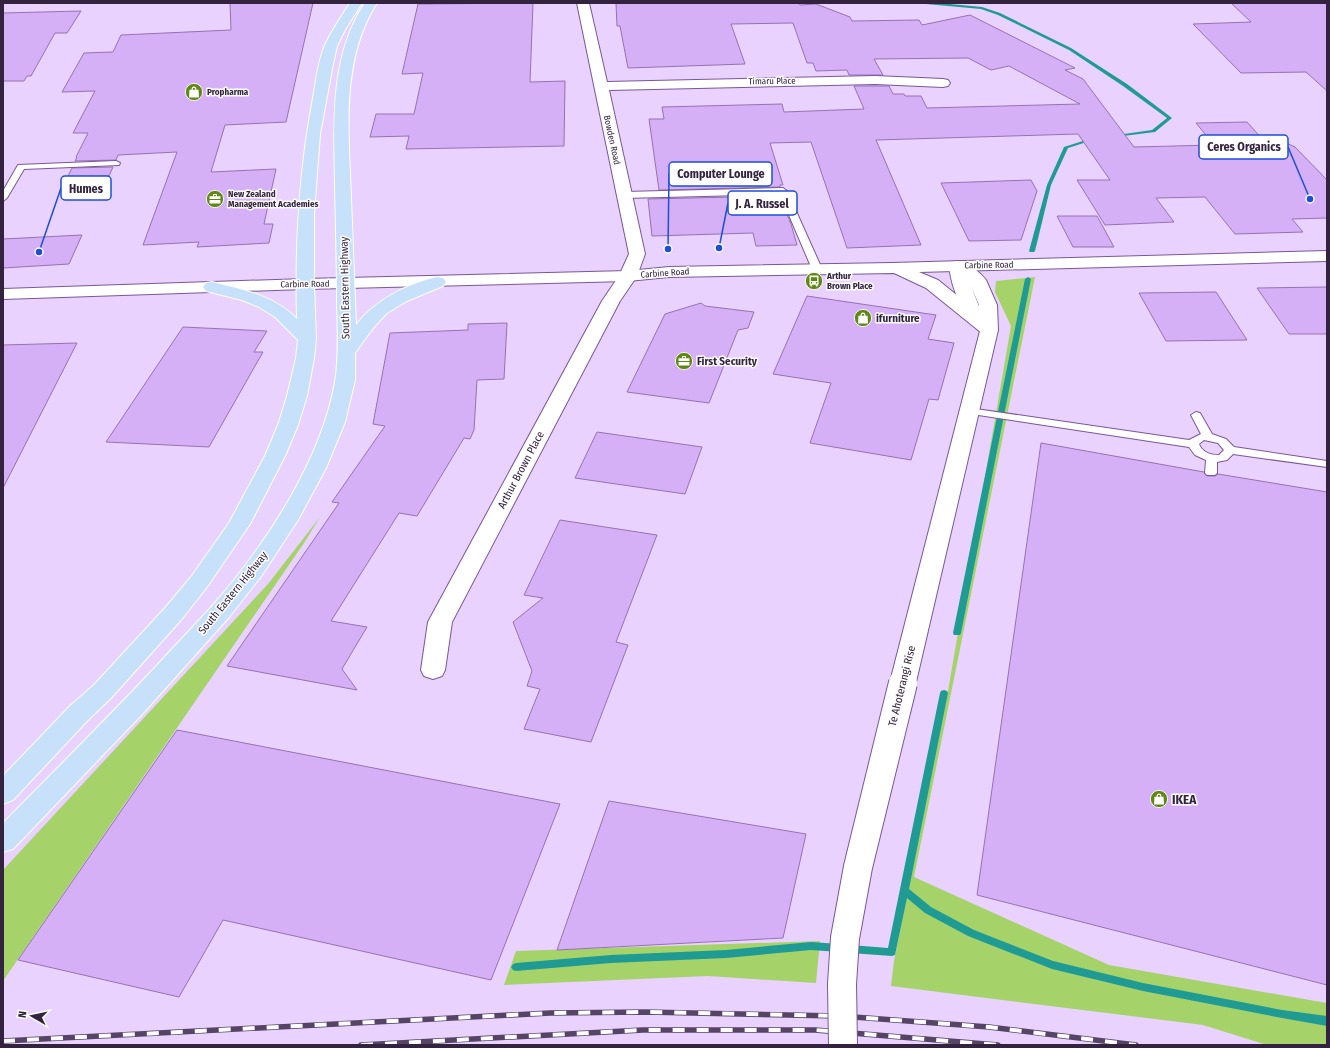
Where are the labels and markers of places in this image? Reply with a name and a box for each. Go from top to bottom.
shop icon: Propharma [184,82,204,102]
place label: Propharma [207,87,249,97]
callout: Ceres Organics [1199,135,1288,159]
callout: Computer Lounge [669,162,772,186]
callout: Humes [61,176,111,200]
office icon: New Zealand Management Academies [205,189,225,209]
place label: New Zealand Management Academies [228,189,318,209]
callout: J. A. Russel [728,191,797,215]
bus stop icon: Arthur Brown Place [804,271,824,291]
place label: Arthur Brown Place [826,271,873,291]
shop icon: ifurniture [853,308,873,328]
place label: ifurniture [876,312,920,325]
office icon: First Security [674,351,694,371]
place label: First Security [697,355,758,368]
shop icon: IKEA [1149,789,1169,809]
place label: IKEA [1172,792,1197,807]

